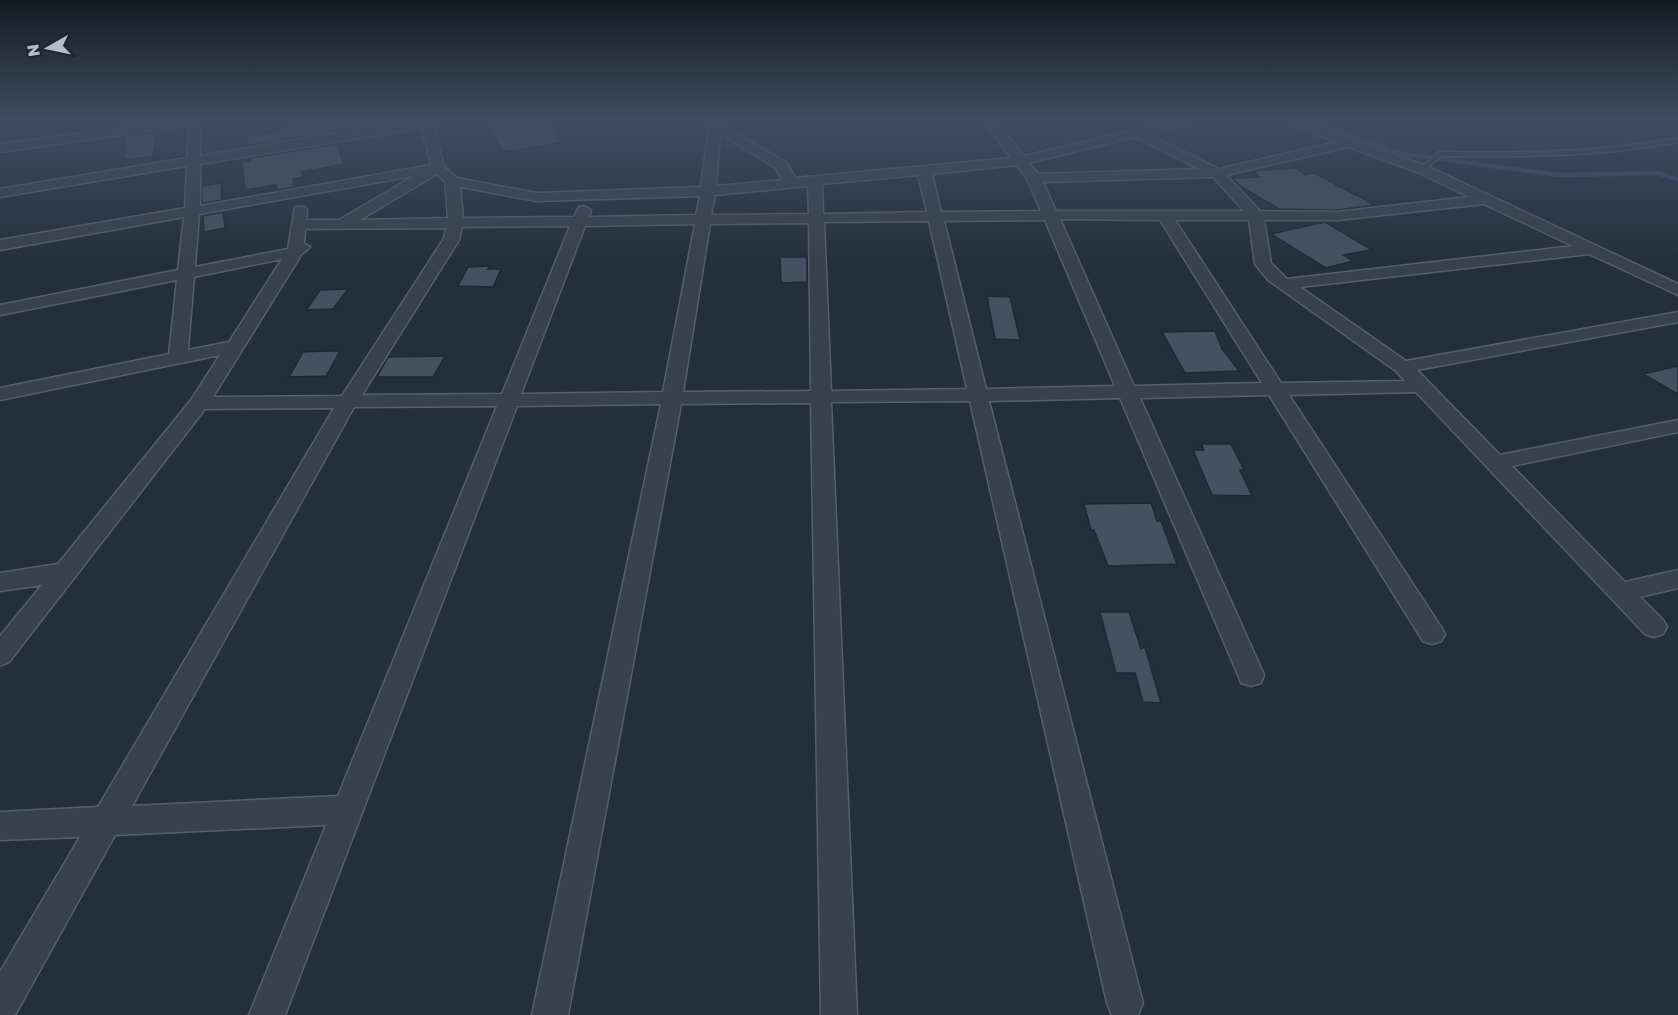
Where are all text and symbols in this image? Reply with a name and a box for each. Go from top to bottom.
north arrow [18,18,78,78]
text: N [22,43,44,58]

